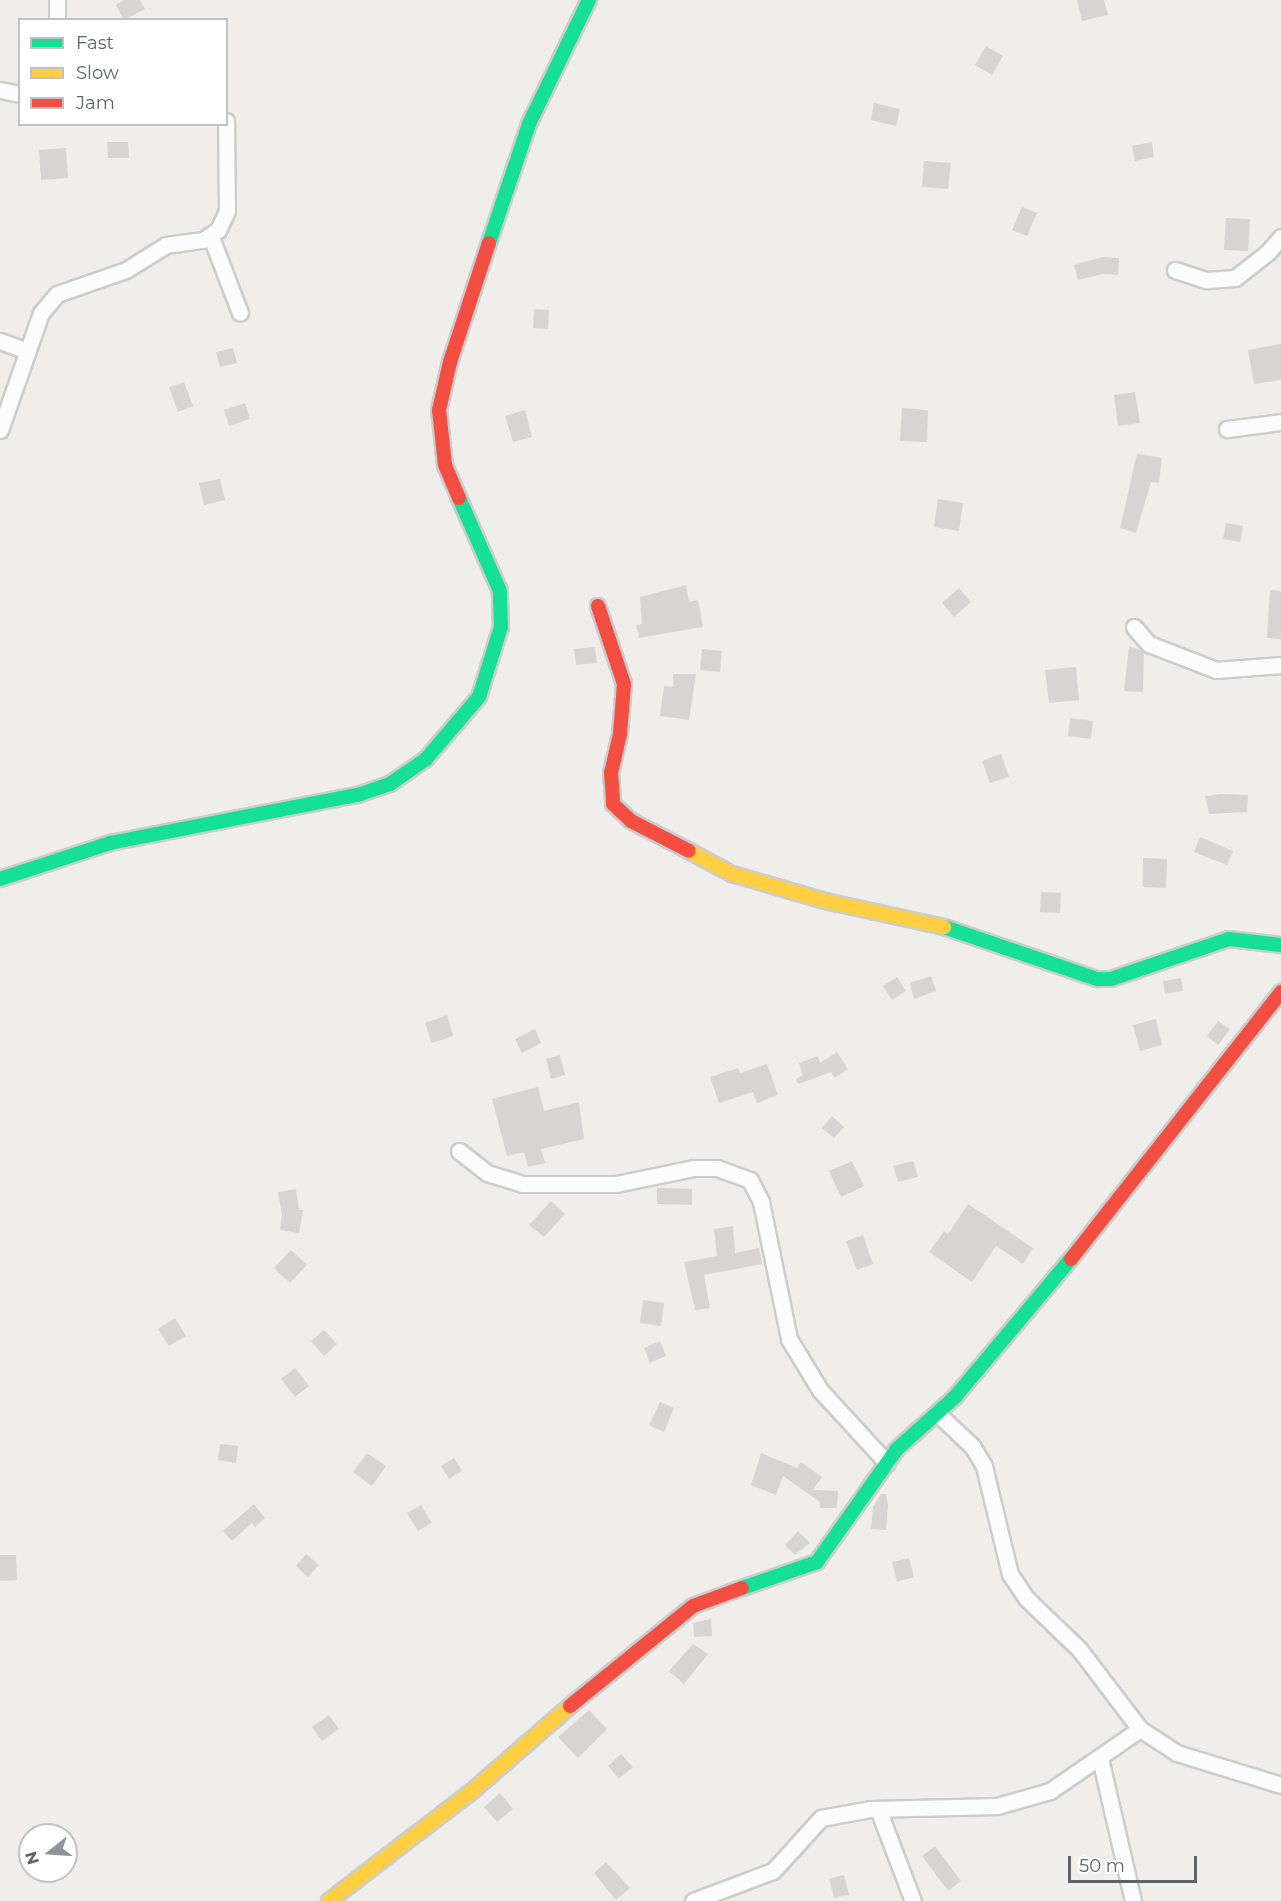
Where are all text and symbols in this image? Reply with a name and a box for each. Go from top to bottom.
legend [18,18,228,126]
text: Fast [76,32,114,54]
text: Slow [76,62,119,84]
text: Jam [76,92,115,114]
north arrow [18,1823,78,1883]
scale bar [1071,1844,1200,1882]
text: N [21,1849,43,1867]
text: 50 m [1079,1855,1125,1877]

